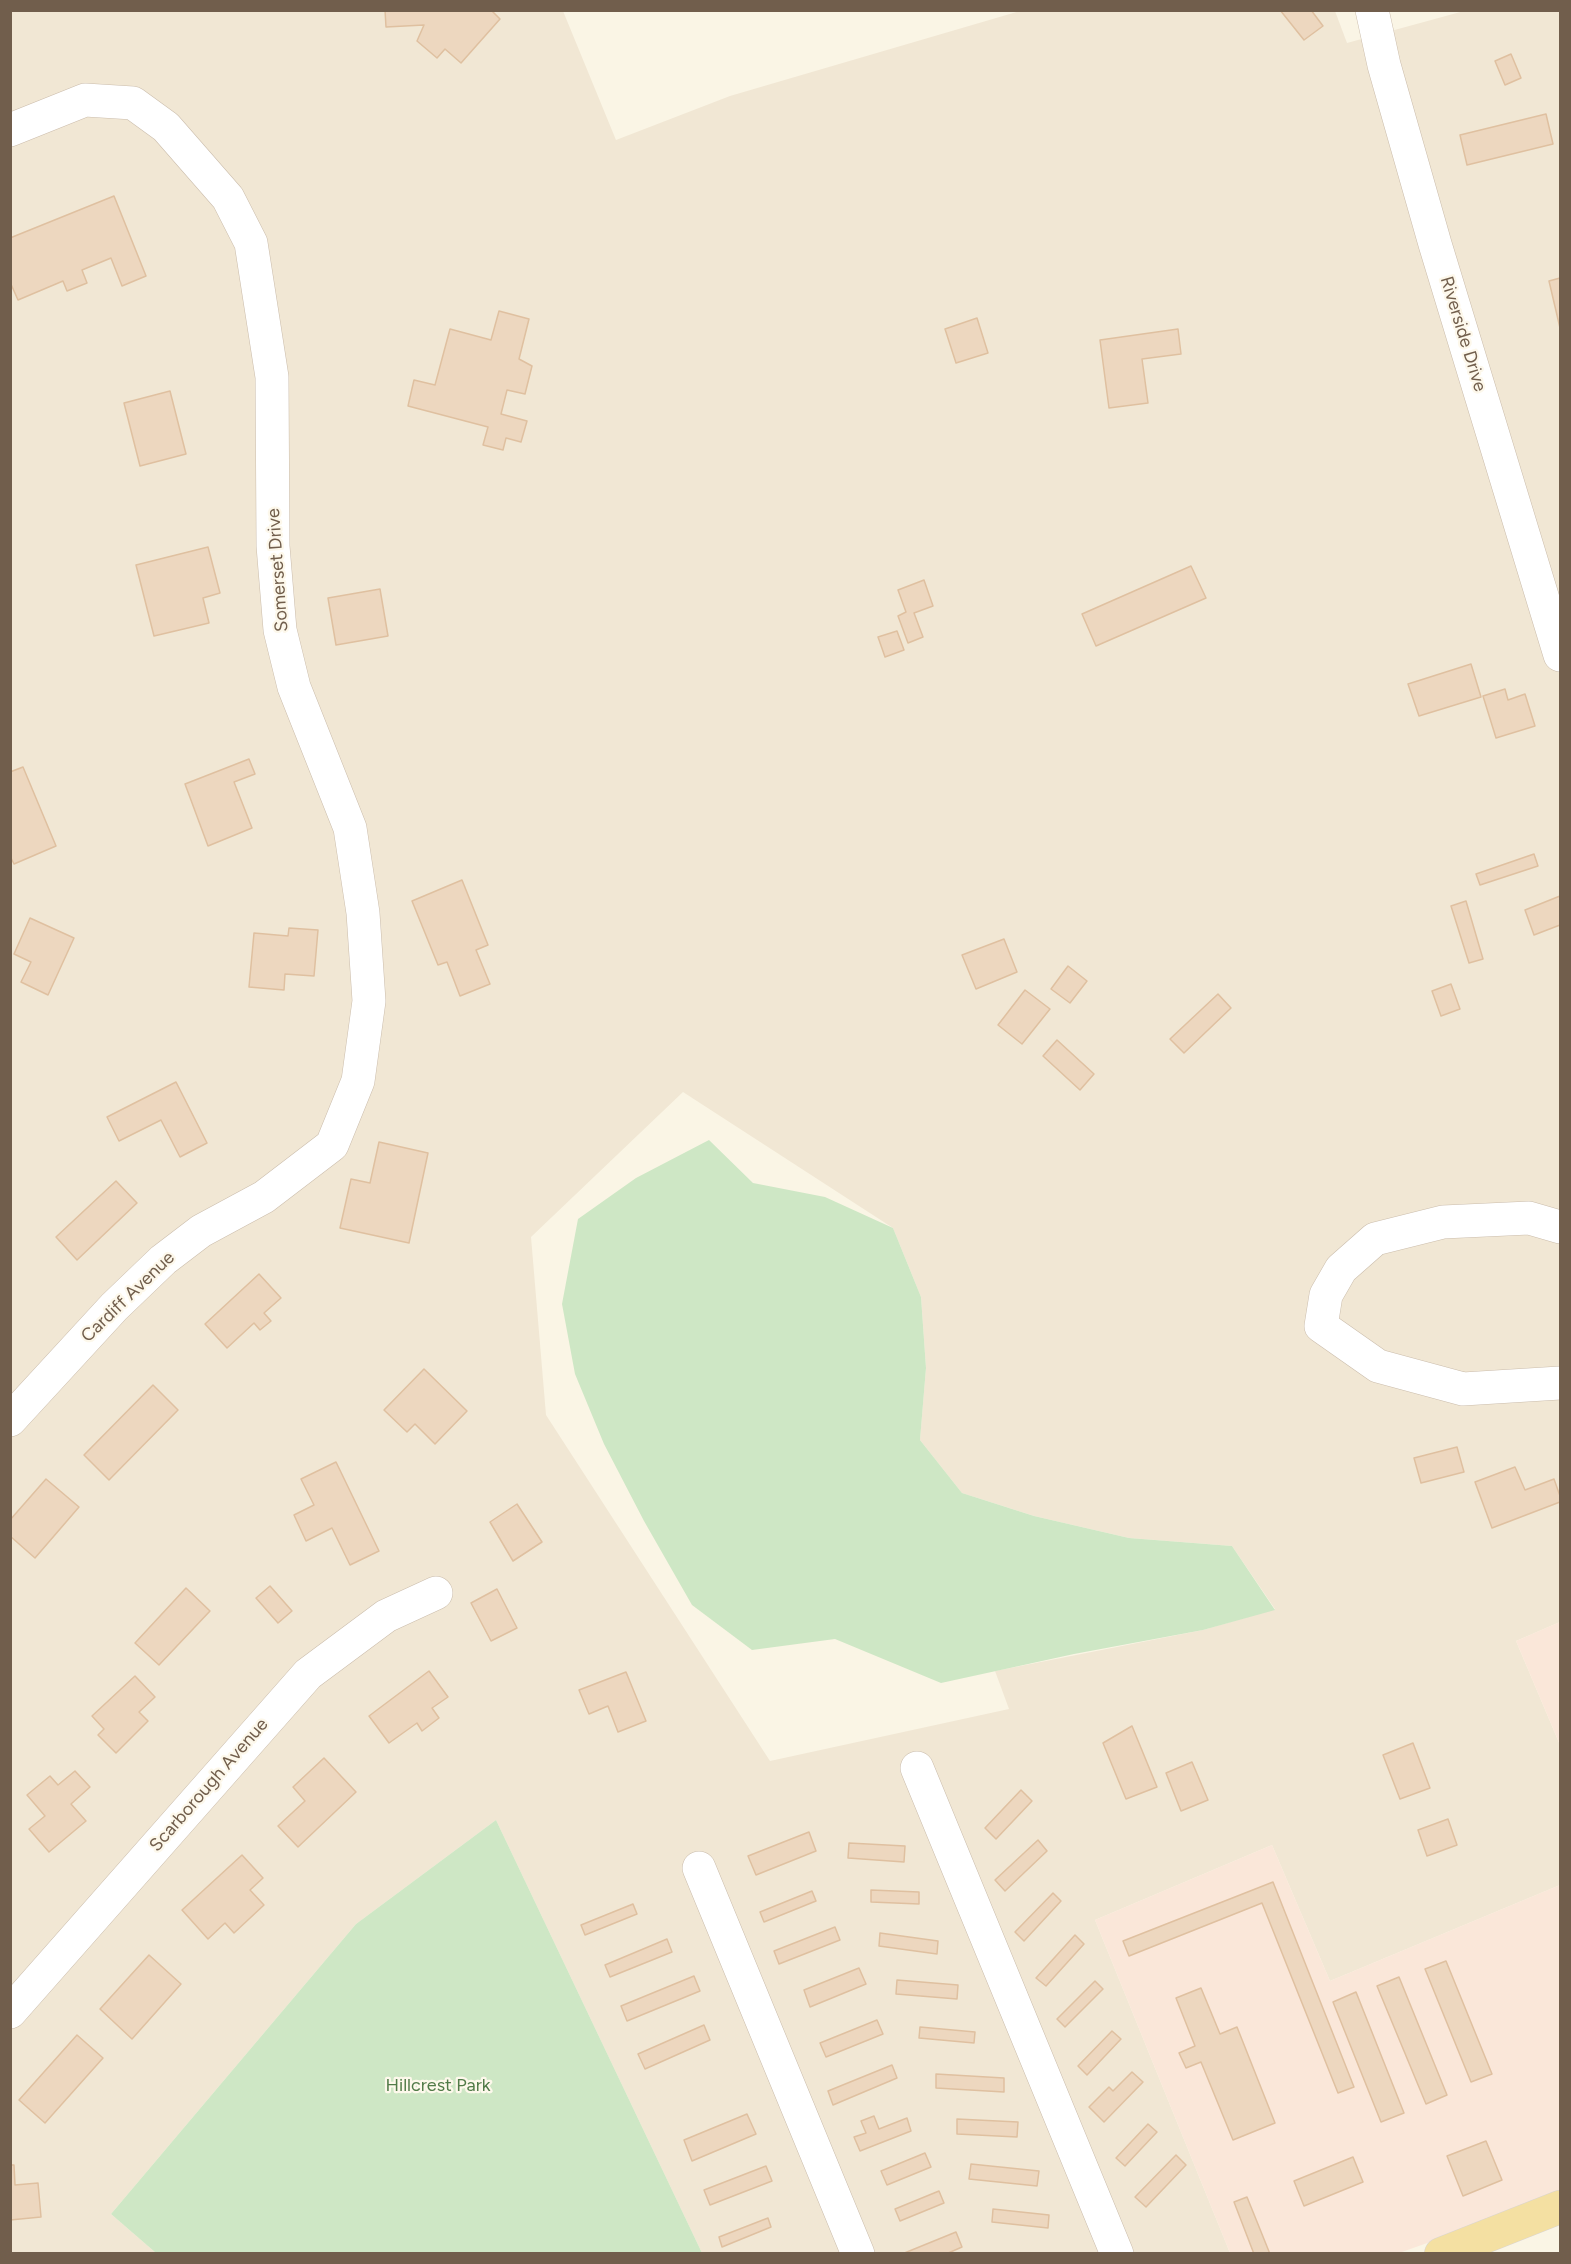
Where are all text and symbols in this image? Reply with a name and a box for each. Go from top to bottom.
street label: Riverside Drive [1435,274,1491,394]
street label: Somerset Drive [263,507,293,633]
street label: Cardiff Avenue [77,1247,179,1347]
street label: Scarborough Avenue [145,1714,273,1856]
park label: Hillcrest Park [385,2075,491,2097]

